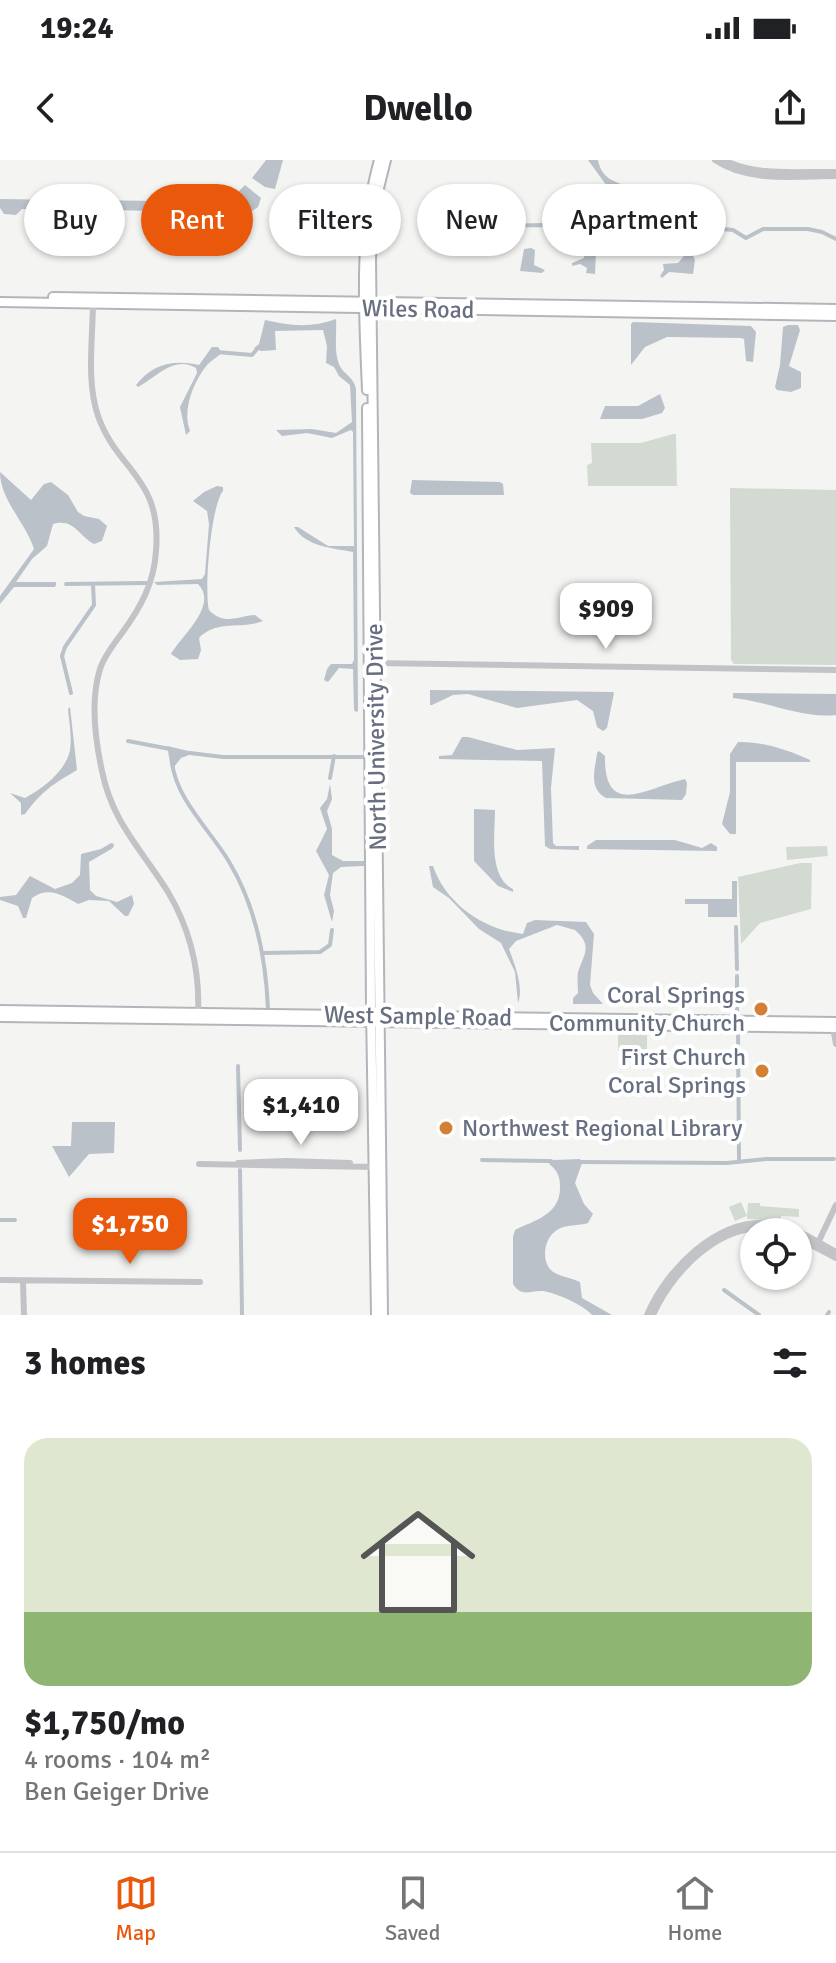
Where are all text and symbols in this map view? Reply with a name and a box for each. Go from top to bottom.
text: 19:24 [40,10,114,47]
icon: back [24,86,68,130]
text: Dwello [363,86,473,131]
icon: share [768,86,812,130]
chip: Buy [24,184,125,256]
chip: Rent [141,184,253,256]
chip: Filters [269,184,401,256]
chip: New [417,184,526,256]
chip: Apartment [542,184,726,256]
street label: Wiles Road [361,293,475,325]
pin: $909 [559,583,653,651]
text: $909 [578,593,634,625]
street label: North University Drive [359,623,393,851]
place label: Coral Springs Community Church [549,980,745,1038]
street label: West Sample Road [324,999,512,1033]
marker: Coral Springs Community Church [752,1000,770,1018]
place label: First Church Coral Springs [608,1042,746,1100]
marker: First Church Coral Springs [753,1062,771,1080]
pin: $1,410 [236,1079,366,1147]
text: $1,410 [262,1089,340,1121]
place label: Northwest Regional Library [462,1113,742,1143]
marker: Northwest Regional Library [437,1119,455,1137]
pin: $1,750 [65,1198,195,1266]
text: $1,750 [91,1208,169,1240]
map controls [740,1218,812,1290]
button: locate [740,1218,812,1290]
icon: filters [768,1341,812,1385]
text: 3 homes [24,1342,145,1384]
icon: home [346,1490,490,1634]
text: $1,750/mo [24,1702,185,1744]
text: 4 rooms · 104 m² [24,1744,211,1776]
text: Ben Geiger Drive [24,1776,210,1808]
tab: Map [114,1871,158,1946]
tab: Saved [385,1871,440,1946]
tab: Home [668,1871,722,1946]

